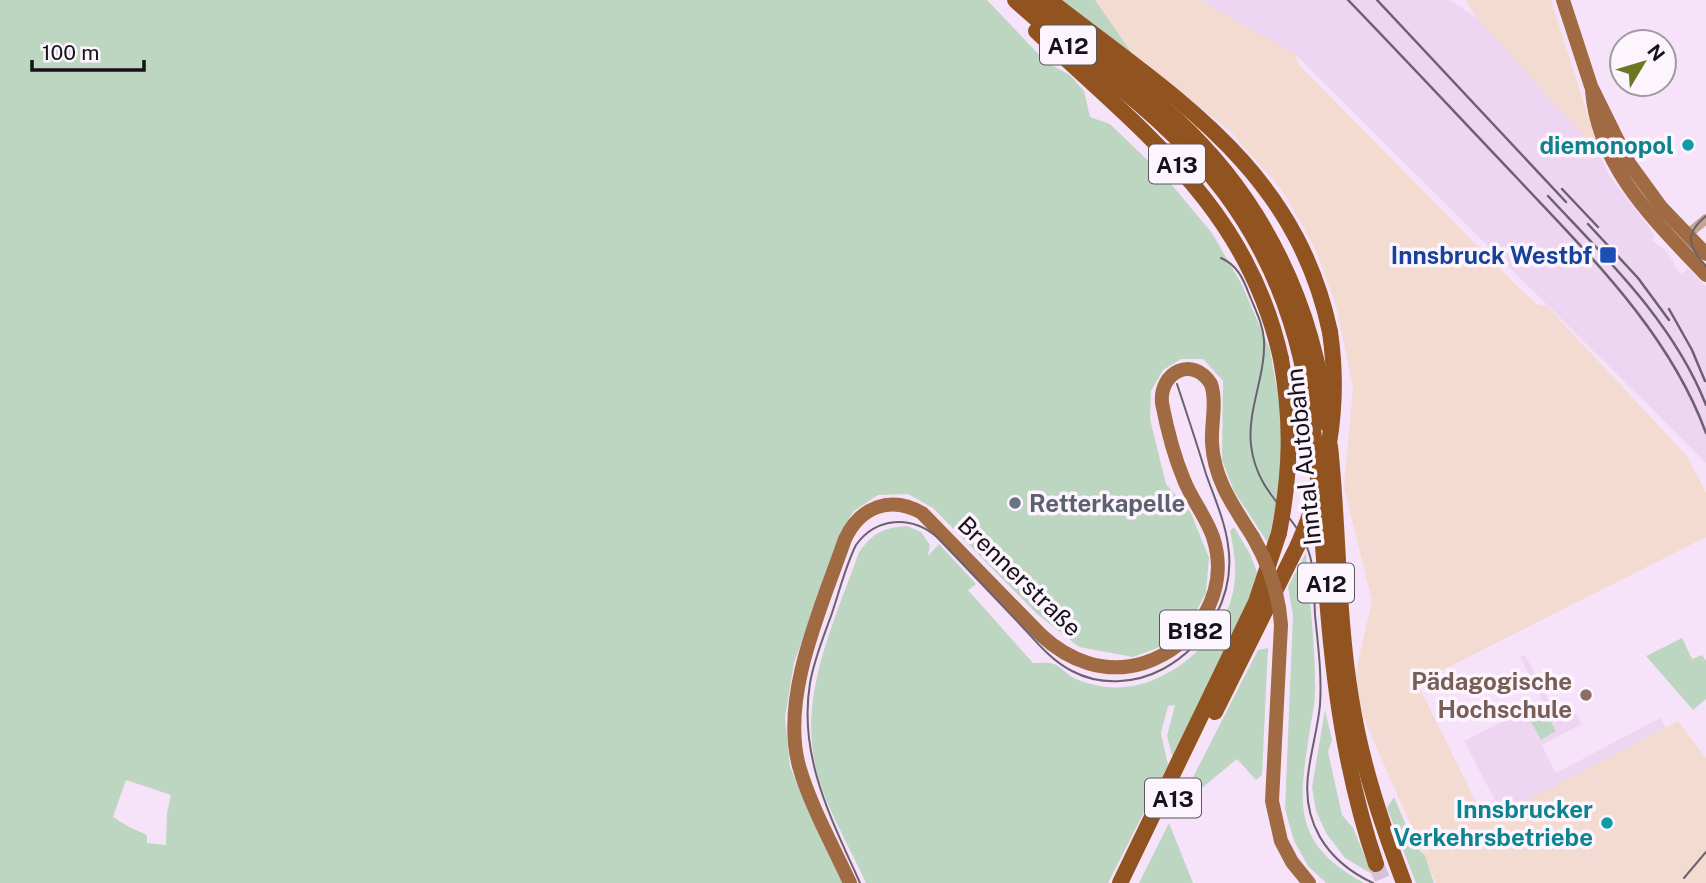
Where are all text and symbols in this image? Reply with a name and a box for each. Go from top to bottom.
road number: A12 [1040,26,1096,64]
scale bar [32,28,144,72]
north arrow [1608,28,1678,98]
text: 100 m [42,40,99,65]
text: N [1643,40,1670,65]
place label: diemonopol [1539,131,1674,159]
marker: diemonopol [1680,137,1696,153]
road number: A13 [1149,144,1205,183]
place label: Innsbruck Westbf [1391,241,1592,269]
marker: Innsbruck Westbf [1598,245,1618,265]
street label: Inntal Autobahn [1280,367,1326,547]
place label: Retterkapelle [1029,489,1185,517]
marker: Retterkapelle [1007,495,1023,511]
street label: Brennerstraße [952,510,1088,642]
road number: A12 [1298,564,1354,603]
road number: B182 [1160,610,1230,650]
place label: Pädagogische Hochschule [1411,667,1572,723]
marker: Pädagogische Hochschule [1578,687,1594,703]
road number: A13 [1145,778,1201,818]
place label: Innsbrucker Verkehrsbetriebe [1393,795,1593,851]
marker: Innsbrucker Verkehrsbetriebe [1599,815,1615,831]

